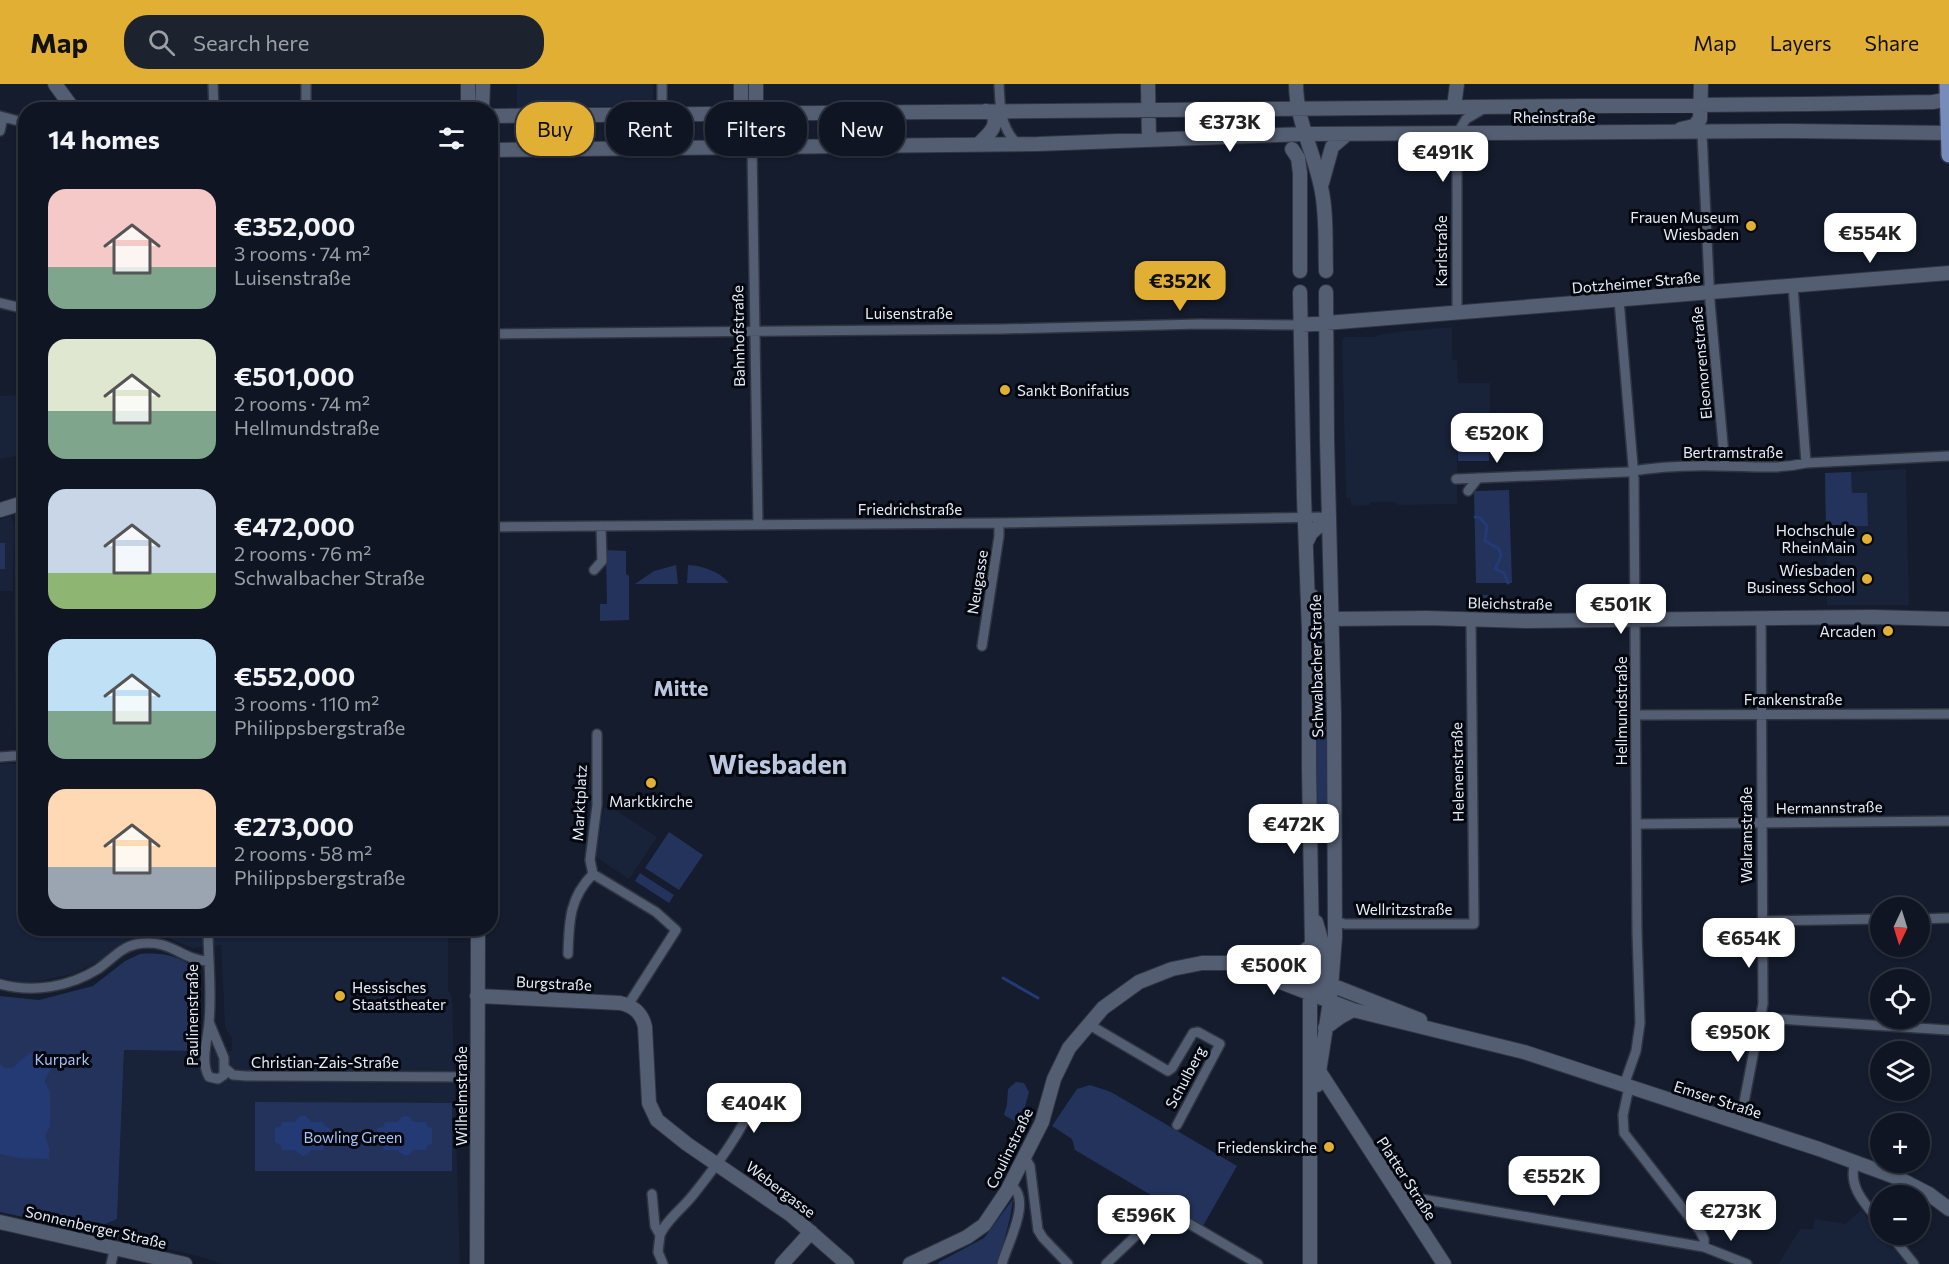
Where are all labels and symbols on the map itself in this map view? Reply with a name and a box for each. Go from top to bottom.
pin: €373K [1188,102,1272,153]
street label: Rheinstraße [1513,108,1595,126]
pin: €491K [1401,132,1485,183]
place label: Frauen Museum Wiesbaden [1630,208,1739,243]
pin: €554K [1828,213,1912,264]
street label: Karlstraße [1432,215,1450,287]
marker: Frauen Museum Wiesbaden [1744,219,1758,233]
pin: €352K [1138,261,1222,312]
street label: Dotzheimer Straße [1571,267,1701,297]
street label: Bahnhofstraße [728,285,748,387]
street label: Luisenstraße [865,304,953,322]
street label: Eleonorenstraße [1687,306,1715,420]
place label: Sankt Bonifatius [1017,381,1129,399]
marker: Sankt Bonifatius [998,383,1012,397]
pin: €520K [1455,413,1539,464]
street label: Bertramstraße [1683,443,1783,461]
street label: Friedrichstraße [858,500,962,518]
place label: Hochschule RheinMain [1776,521,1855,556]
marker: Hochschule RheinMain [1860,532,1874,546]
street label: Neugasse [963,548,991,616]
place label: Wiesbaden Business School [1747,561,1855,596]
marker: Wiesbaden Business School [1860,572,1874,586]
pin: €501K [1579,584,1663,635]
street label: Bleichstraße [1467,593,1553,613]
street label: Schwalbacher Straße [1306,594,1326,738]
place label: Arcaden [1819,622,1876,640]
marker: Arcaden [1881,624,1895,638]
street label: Hellmundstraße [1612,656,1630,766]
district label: Mitte [654,675,708,700]
street label: Frankenstraße [1744,690,1842,708]
street label: Helenenstraße [1447,722,1467,822]
district label: Wiesbaden [709,747,847,780]
street label: Marktplatz [568,764,590,842]
marker: Marktkirche [644,776,658,790]
street label: Walramstraße [1737,787,1755,883]
place label: Marktkirche [609,792,693,810]
street label: Hermannstraße [1775,797,1883,817]
pin: €472K [1252,804,1336,855]
north arrow [1870,897,1930,957]
street label: Wellritzstraße [1356,900,1453,918]
pin: €654K [1707,918,1791,969]
pin: €500K [1232,945,1316,996]
street label: Paulinenstraße [183,964,201,1066]
street label: Burgstraße [516,972,592,994]
place label: Hessisches Staatstheater [352,978,446,1013]
marker: Hessisches Staatstheater [333,989,347,1003]
pin: €950K [1696,1012,1780,1063]
street label: Schulberg [1161,1043,1209,1111]
street label: Wilhelmstraße [452,1046,470,1146]
park label: Kurpark [34,1050,90,1068]
street label: Christian-Zais-Straße [251,1053,399,1071]
street label: Emser Straße [1672,1076,1764,1122]
pin: €404K [712,1083,796,1134]
street label: Coulinstraße [982,1105,1036,1191]
park label: Bowling Green [304,1128,402,1146]
street label: Platter Straße [1373,1133,1441,1223]
place label: Friedenskirche [1217,1138,1317,1156]
marker: Friedenskirche [1322,1140,1336,1154]
pin: €552K [1512,1156,1596,1207]
street label: Webergasse [743,1157,819,1221]
pin: €273K [1689,1191,1773,1242]
pin: €596K [1102,1195,1186,1246]
street label: Sonnenberger Straße [24,1202,168,1252]

